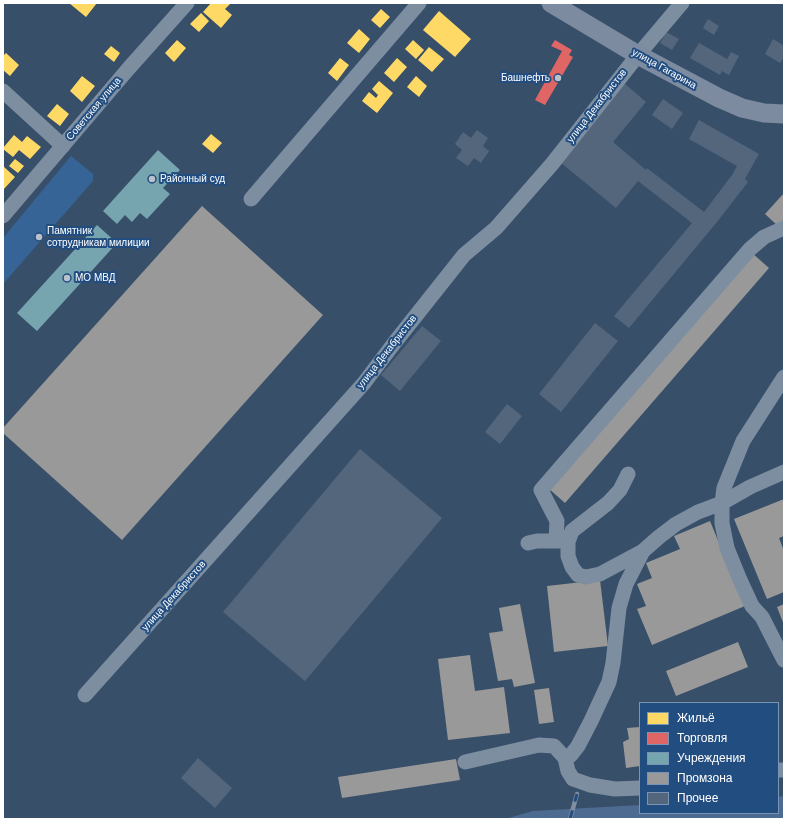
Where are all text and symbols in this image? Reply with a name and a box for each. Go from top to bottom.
street label: улица Гагарина [630,46,698,92]
street label: улица Декабристов [565,67,629,145]
place label: Башнефть [501,72,550,84]
marker: Башнефть [553,73,563,83]
street label: Советская улица [64,75,124,143]
place label: Районный суд [160,173,225,185]
marker: Районный суд [147,174,157,184]
place label: Памятник сотрудникам милиции [47,225,150,248]
marker: Памятник сотрудникам милиции [34,232,44,242]
place label: МО МВД [75,272,115,284]
marker: МО МВД [62,273,72,283]
street label: улица Декабристов [355,313,419,391]
street label: улица Декабристов [139,559,209,633]
legend [639,702,779,814]
text: Жильё [677,711,715,725]
text: Торговля [677,731,727,745]
text: Учреждения [677,751,746,765]
text: Промзона [677,771,732,785]
text: Прочее [677,791,718,805]

